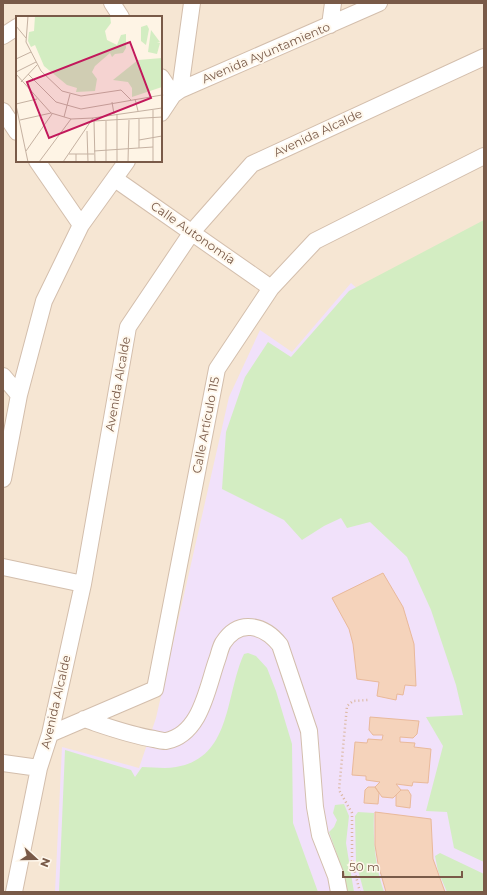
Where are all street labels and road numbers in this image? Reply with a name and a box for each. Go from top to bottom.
street label: Avenida Ayuntamiento [199,19,332,86]
street label: Avenida Alcalde [271,105,364,160]
street label: Calle Autonomía [148,198,238,267]
street label: Avenida Alcalde [102,335,133,432]
street label: Calle Artículo 115 [189,375,222,475]
street label: Avenida Alcalde [37,654,74,750]

